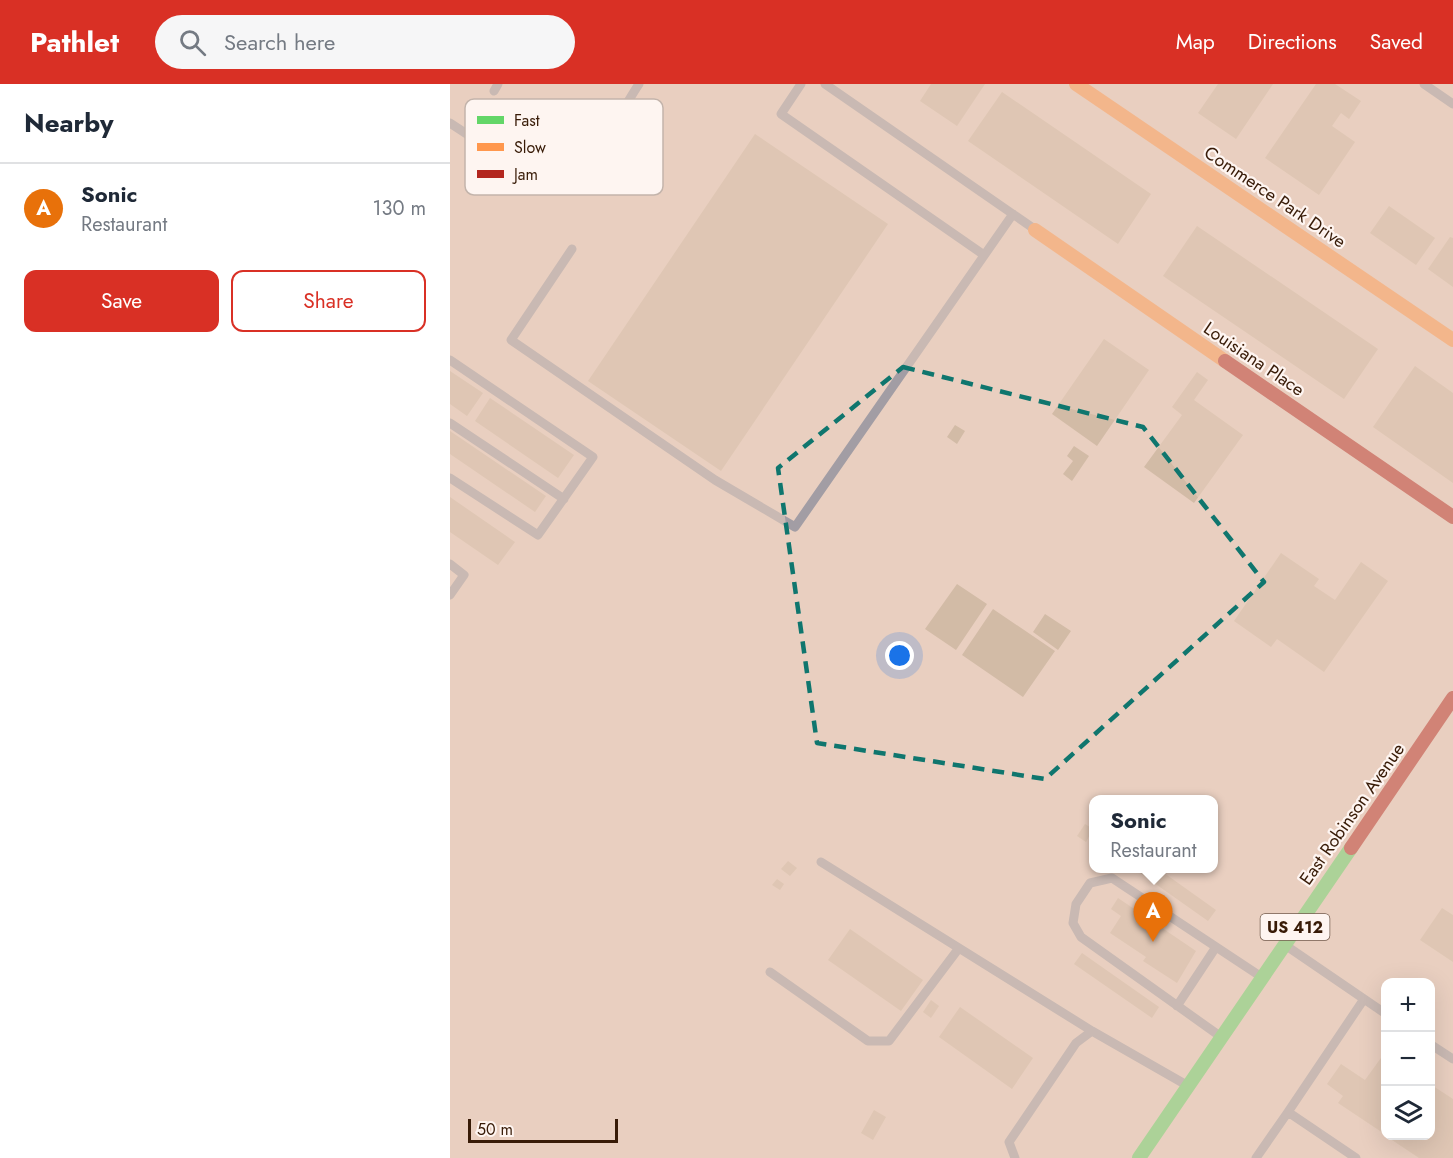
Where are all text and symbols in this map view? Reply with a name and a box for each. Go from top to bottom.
search box [155,15,575,69]
text: Pathlet [30,22,119,63]
icon: search [176,26,209,59]
text: Search here [224,26,335,58]
text: Map [1176,27,1215,57]
text: Directions [1248,27,1337,57]
text: Saved [1370,27,1423,57]
legend [465,99,663,195]
text: Nearby [24,104,113,142]
text: Fast [514,109,540,132]
text: Slow [514,136,546,159]
street label: Commerce Park Drive [1199,140,1351,254]
text: Jam [512,163,538,186]
text: Sonic [81,178,137,210]
text: A [36,194,51,223]
text: 130 m [372,194,426,223]
text: Restaurant [81,210,167,239]
button: Save [24,270,219,332]
button: Share [231,270,426,332]
street label: Louisiana Place [1198,316,1310,402]
your location [885,641,914,670]
street label: East Robinson Avenue [1293,738,1411,890]
popup [1089,795,1218,873]
text: Sonic [1110,804,1167,836]
text: Restaurant [1110,836,1197,865]
pin: A [1134,892,1172,942]
road number: US 412 [1260,914,1330,940]
map controls [1381,978,1435,1140]
button: + [1381,978,1435,1032]
button: − [1381,1032,1435,1086]
button: layers [1381,1086,1435,1140]
scale bar [468,1116,618,1144]
text: 50 m [477,1118,513,1141]

